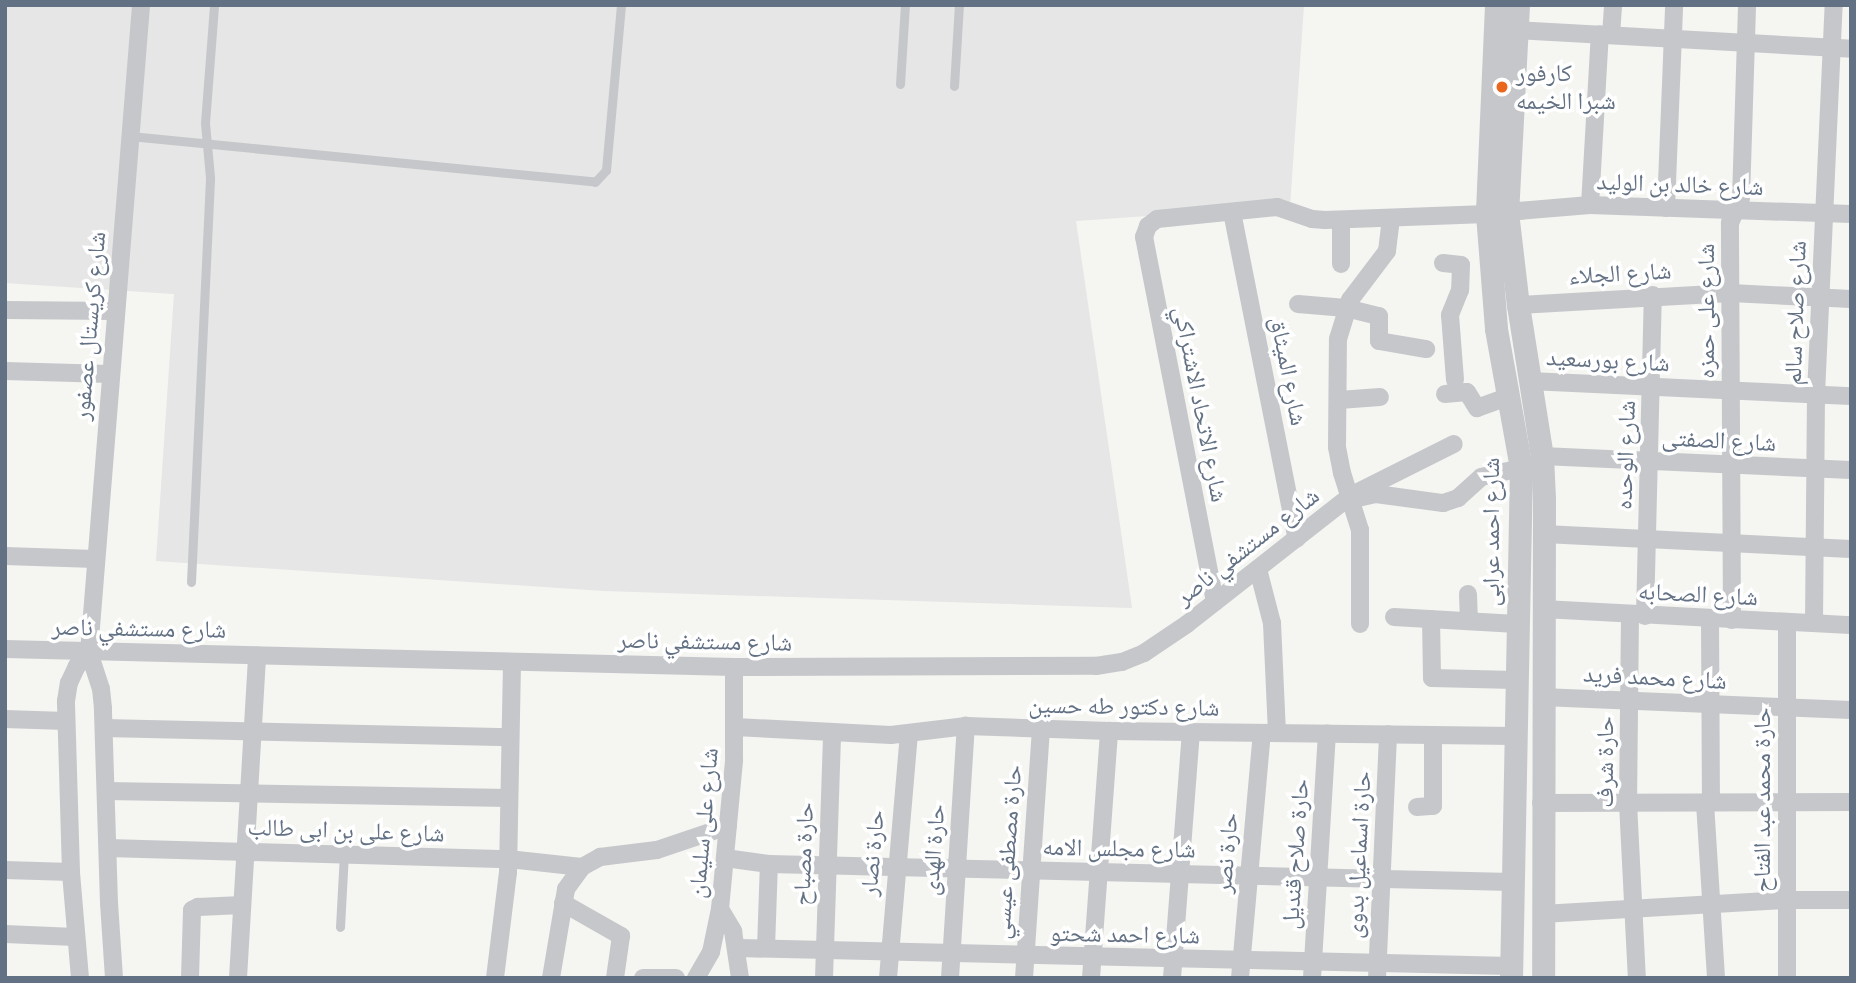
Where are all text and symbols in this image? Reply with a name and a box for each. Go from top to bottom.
place label: كارفور شبرا الخيمه [1516,59,1616,115]
marker: كارفور شبرا الخيمه [1494,79,1510,95]
street label: شارع خالد بن الوليد [1596,167,1764,201]
street label: شارع كريستال عصفور [66,230,112,422]
street label: شارع صلاح سالم [1778,240,1812,386]
street label: شارع على حمزه [1692,243,1720,379]
street label: شارع الجلاء [1568,256,1672,290]
street label: شارع الاتحاد الاشتراكي [1168,304,1234,504]
street label: شارع الميثاق [1264,314,1314,428]
street label: شارع بورسعيد [1545,342,1671,378]
street label: شارع الوحده [1609,400,1641,510]
street label: شارع الصفتى [1661,423,1777,457]
street label: شارع احمد عرابى [1477,457,1505,607]
street label: شارع مستشفي ناصر [1169,481,1325,611]
street label: شارع الصحابه [1637,576,1759,612]
street label: شارع مستشفي ناصر [51,612,227,644]
street label: شارع مستشفي ناصر [617,625,793,657]
street label: شارع محمد فريد [1582,659,1728,695]
street label: شارع دكتور طه حسين [1028,690,1220,722]
street label: حارة محمد عبد الفتاح [1748,707,1776,893]
street label: حارة شرف [1591,716,1619,808]
street label: شارع على سليمان [682,747,724,899]
street label: حارة مصطفى عيسي [987,764,1027,940]
street label: حارة اسماعيل بدوى [1339,771,1377,939]
street label: حارة صلاح قنديل [1275,778,1315,930]
street label: حارة مصباح [787,802,819,906]
street label: حارة الهدى [915,803,951,897]
street label: حارة نصار [854,809,890,897]
street label: شارع على بن ابى طالب [247,812,445,848]
street label: حارة نصر [1208,812,1244,894]
street label: شارع مجلس الامه [1042,832,1196,864]
street label: شارع احمد شحتو [1050,918,1200,950]

